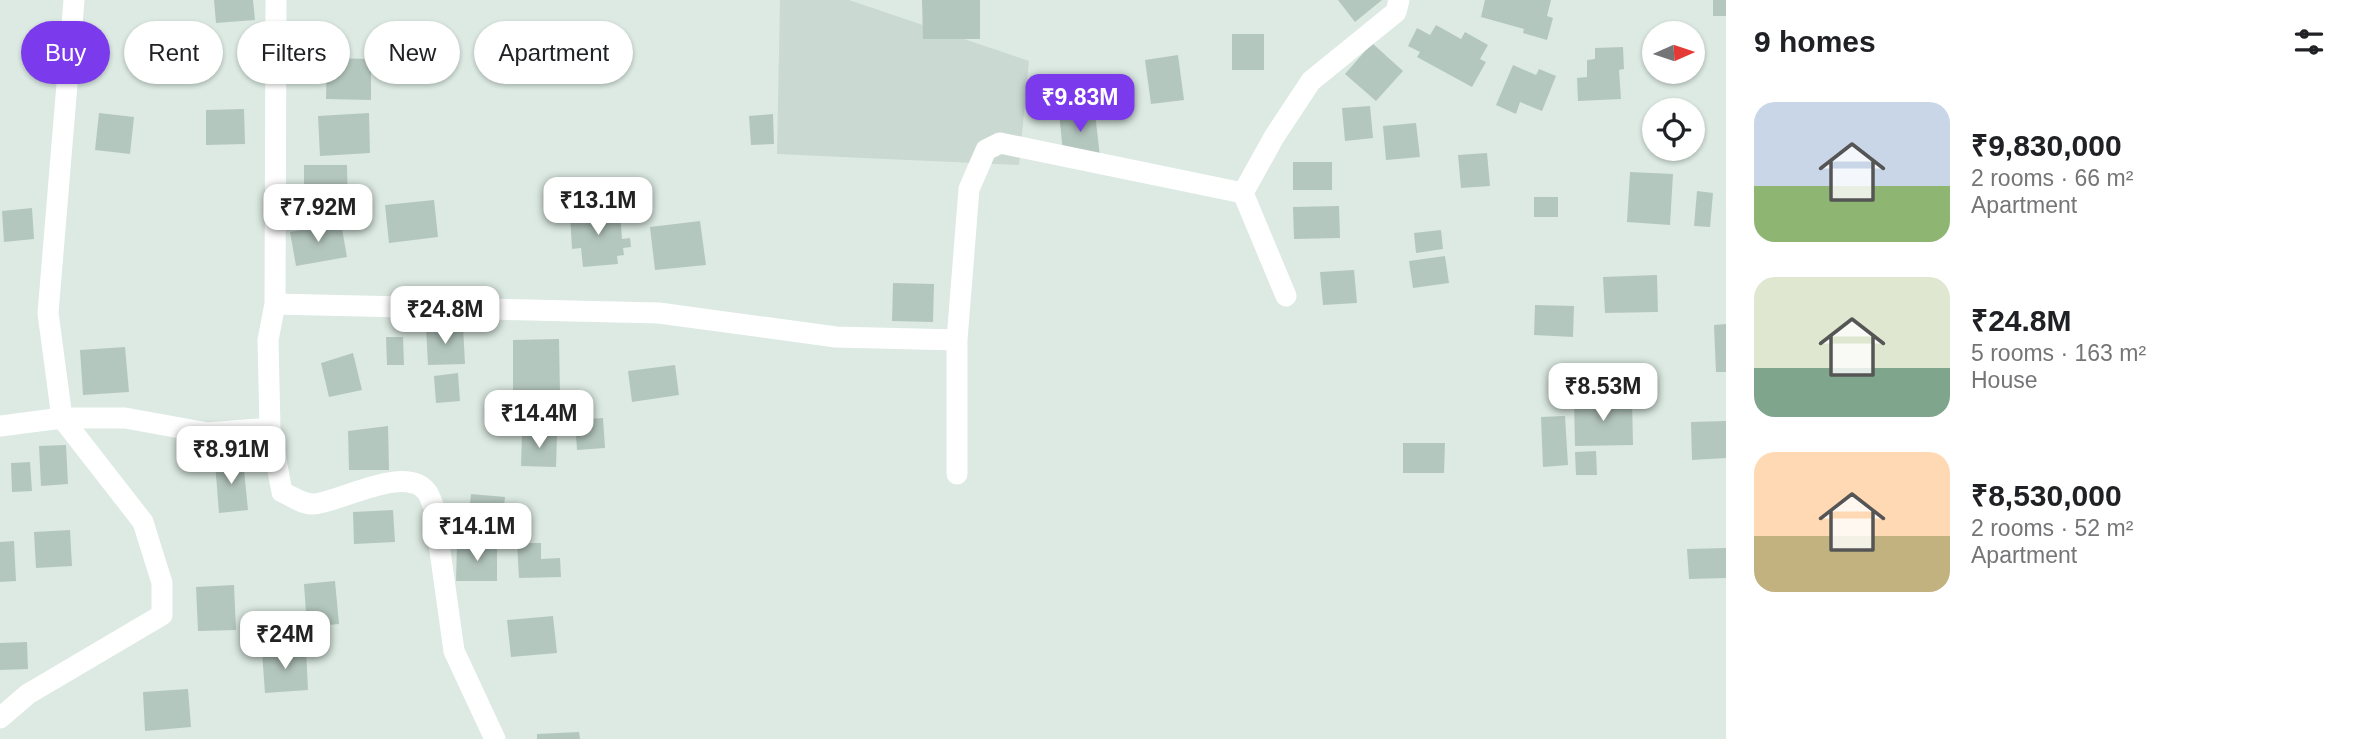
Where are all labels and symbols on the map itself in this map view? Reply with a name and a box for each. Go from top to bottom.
north arrow [1642,21,1704,84]
pin: ₹9.83M [1023,74,1137,134]
pin: ₹13.1M [541,177,655,237]
pin: ₹7.92M [261,184,375,244]
pin: ₹24.8M [388,286,502,346]
pin: ₹8.53M [1546,364,1660,423]
pin: ₹14.4M [482,391,596,450]
pin: ₹8.91M [174,426,288,486]
pin: ₹14.1M [420,504,534,563]
pin: ₹24M [244,612,326,671]

